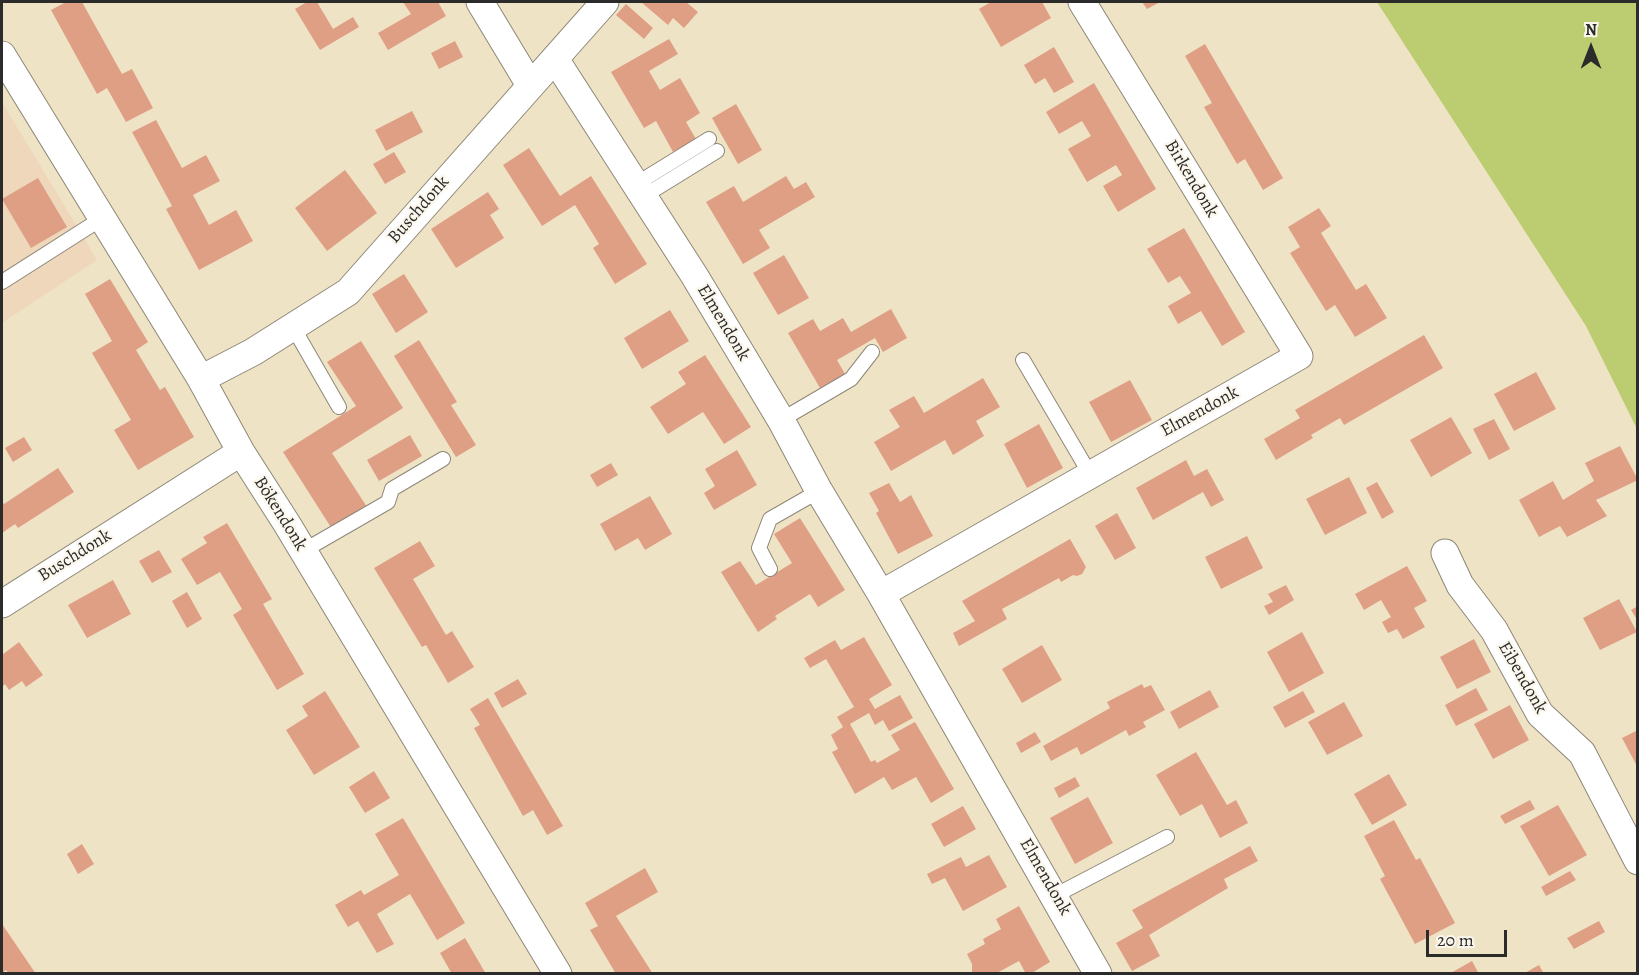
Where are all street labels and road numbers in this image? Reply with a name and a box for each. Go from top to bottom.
street label: Birkendonk [1159,136,1223,222]
street label: Buschdonk [384,172,454,248]
street label: Elmendonk [692,281,754,365]
street label: Elmendonk [1157,382,1243,442]
street label: Bökendonk [249,473,311,555]
street label: Buschdonk [34,525,116,587]
street label: Eibendonk [1493,638,1551,718]
street label: Elmendonk [1014,835,1076,919]

